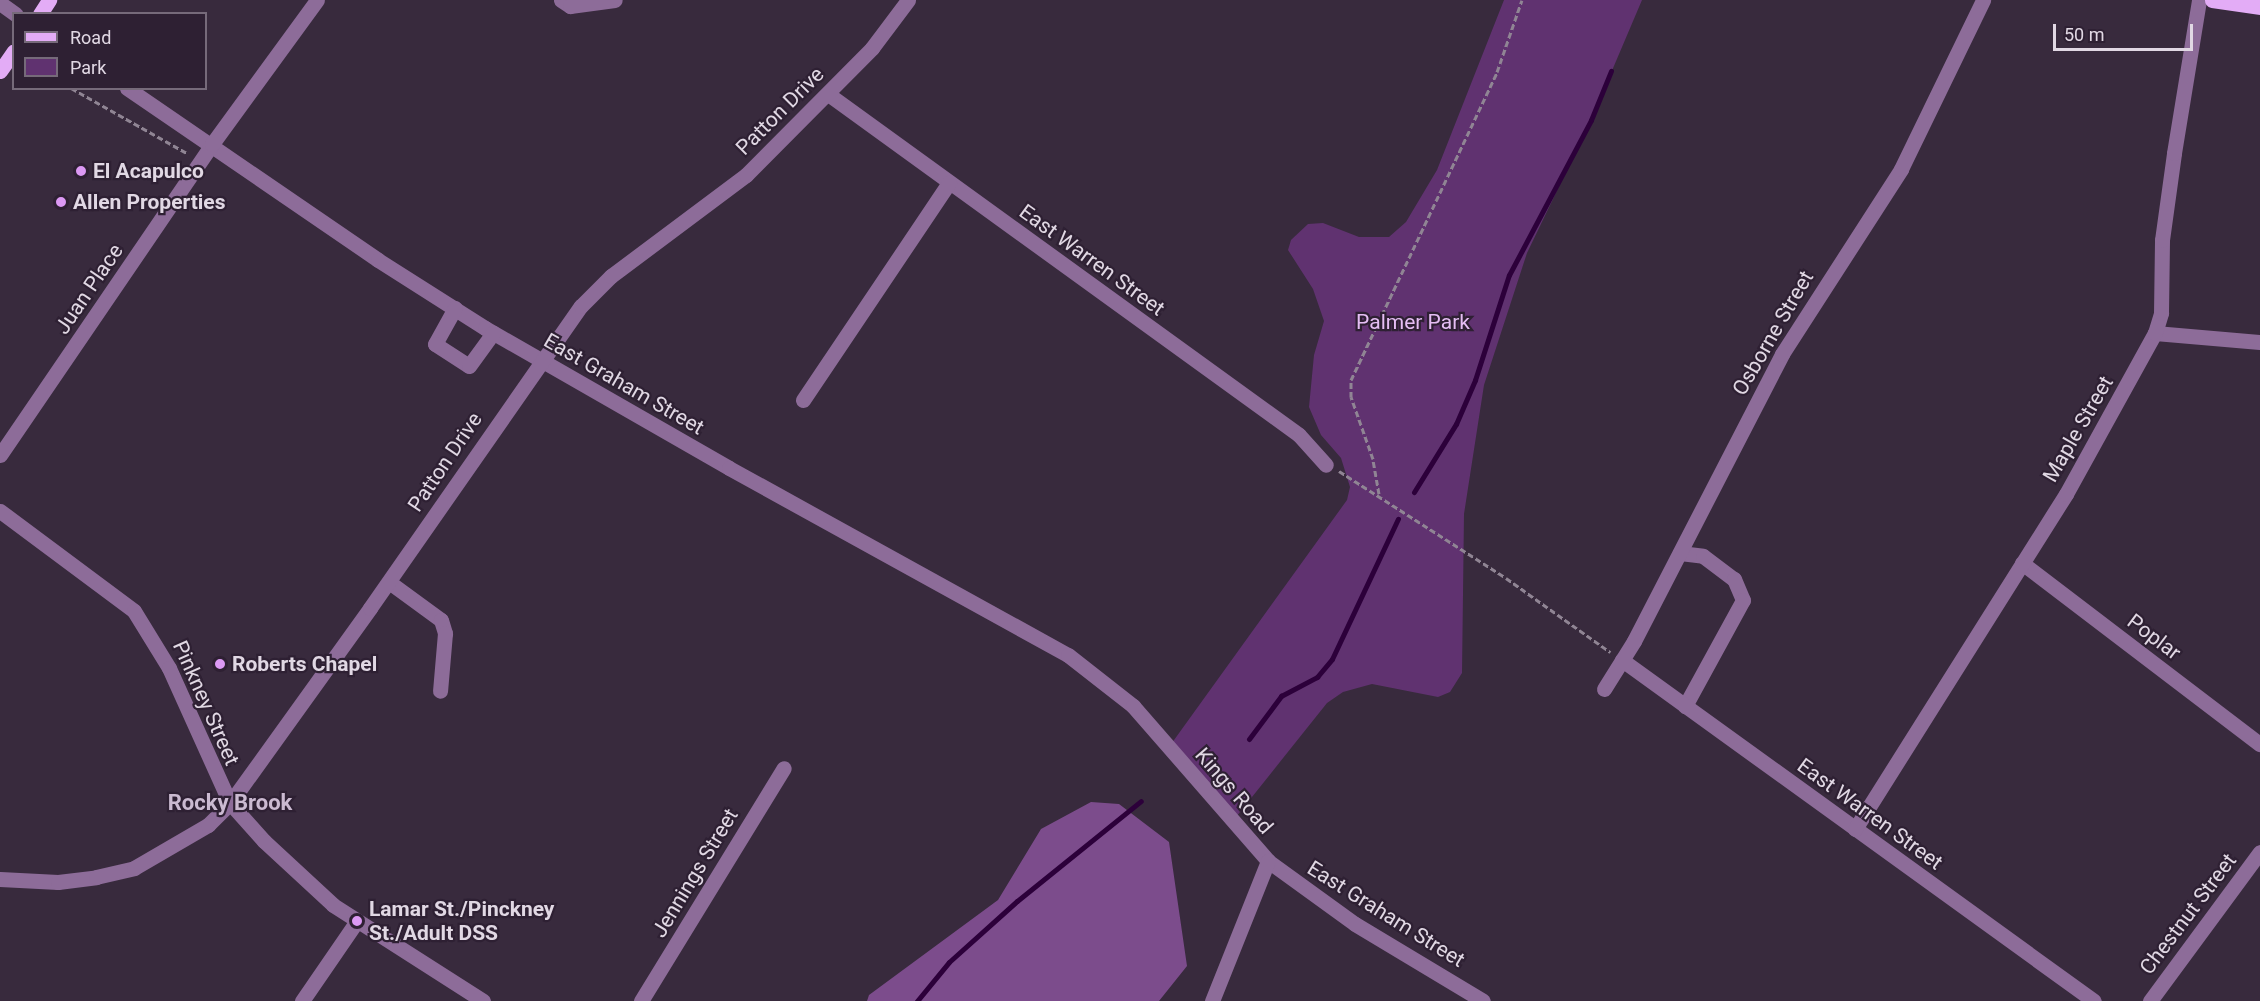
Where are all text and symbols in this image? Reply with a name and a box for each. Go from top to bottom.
legend [12,12,207,90]
scale bar [2056,12,2196,50]
text: 50 m [2064,24,2104,45]
text: Road [70,27,111,48]
text: Park [70,57,106,78]
street label: Patton Drive [731,62,829,160]
place label: El Acapulco [93,158,204,184]
marker: El Acapulco [74,164,88,178]
place label: Allen Properties [73,189,225,215]
marker: Allen Properties [54,195,68,209]
street label: East Warren Street [1014,199,1170,321]
street label: Juan Place [50,239,128,339]
street label: Osborne Street [1727,266,1819,400]
park label: Palmer Park [1356,309,1470,335]
street label: East Graham Street [539,328,709,440]
street label: Maple Street [2037,371,2119,487]
street label: Patton Drive [403,408,487,516]
street label: Poplar [2122,609,2186,665]
street label: Pinkney Street [167,637,245,769]
place label: Roberts Chapel [232,651,377,677]
marker: Roberts Chapel [213,657,227,671]
street label: Kings Road [1190,743,1278,839]
street label: East Warren Street [1792,753,1948,875]
district label: Rocky Brook [168,790,292,816]
street label: Jennings Street [647,804,743,942]
street label: Chestnut Street [2134,849,2242,979]
street label: East Graham Street [1303,855,1469,973]
place label: Lamar St./Pinckney St./Adult DSS [369,896,554,946]
marker: Lamar St./Pinckney St./Adult DSS [350,914,364,928]

